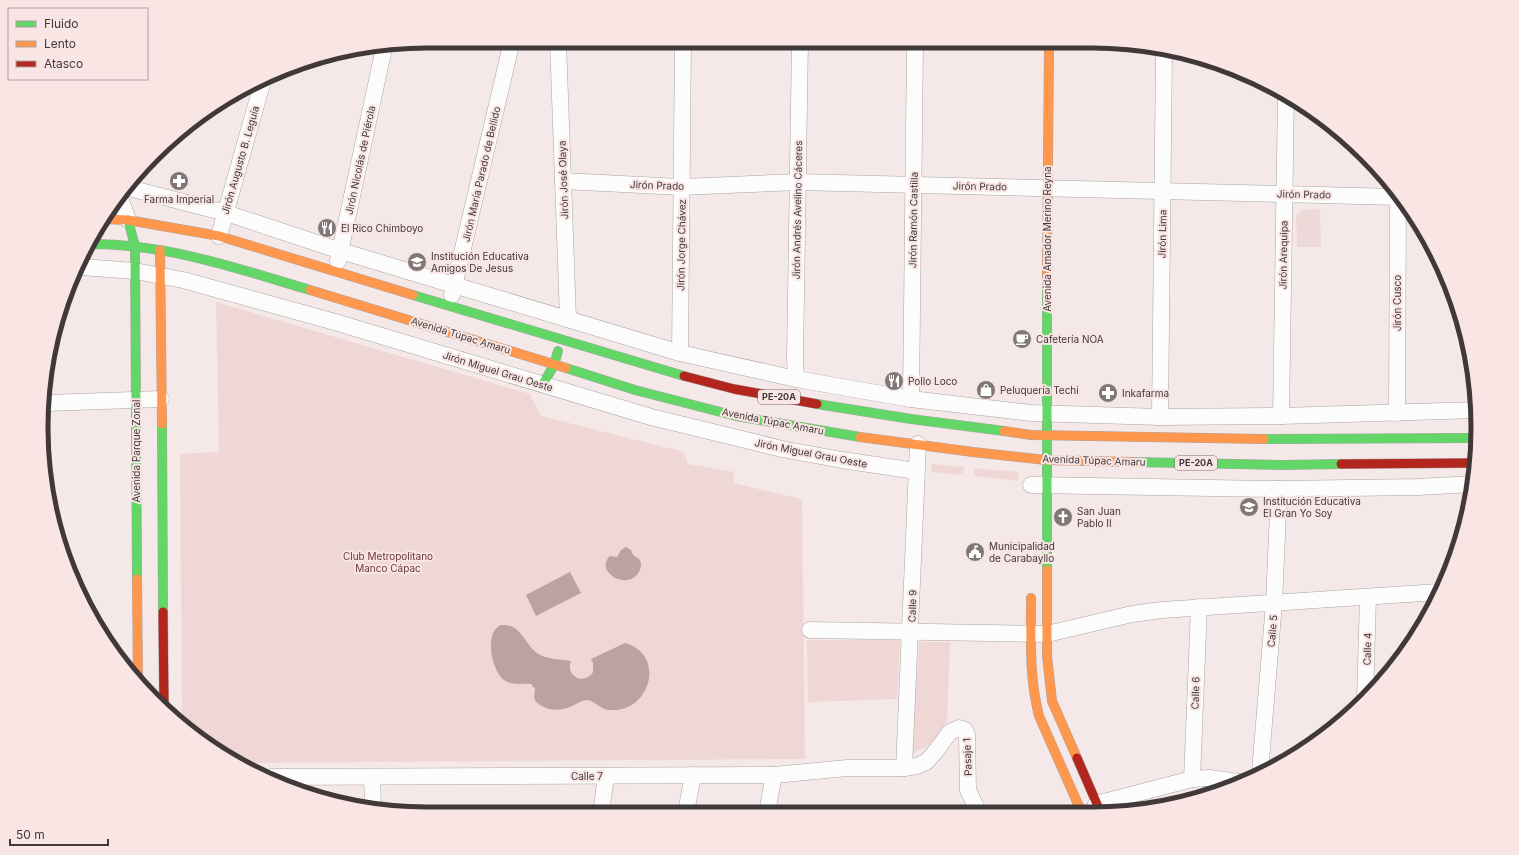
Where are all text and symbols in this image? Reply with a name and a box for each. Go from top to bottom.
legend [8,8,148,80]
text: Fluido [44,16,79,31]
text: Lento [44,36,76,51]
text: Atasco [44,56,83,71]
street label: Jirón Augusto B. Leguía [219,104,261,216]
street label: Jirón Nicolás de Piérola [343,104,377,216]
street label: Jirón María Parado de Bellido [460,105,502,243]
street label: Jirón José Olaya [556,140,570,220]
street label: Jirón Andrés Avelino Cáceres [790,140,804,280]
street label: Avenida Amador Merino Reyna [1041,166,1053,312]
pharmacy icon: Farma Imperial [168,170,190,192]
street label: Jirón Ramón Castilla [906,172,920,268]
street label: Jirón Prado [630,178,684,192]
street label: Jirón Prado [953,180,1007,192]
street label: Jirón Prado [1277,188,1331,200]
place label: Farma Imperial [144,193,214,205]
street label: Jirón Jorge Chávez [674,199,688,291]
street label: Jirón Lima [1156,209,1168,259]
restaurant icon: El Rico Chimboyo [316,217,338,239]
street label: Jirón Arequipa [1276,220,1290,290]
place label: El Rico Chimboyo [341,222,423,234]
place label: Institución Educativa Amigos De Jesus [431,250,529,274]
school or university icon: Institución Educativa Amigos De Jesus [406,251,428,273]
street label: Jirón Cusco [1391,275,1403,331]
street label: Avenida Túpac Amaru [410,314,512,356]
cafe icon: Cafetería NOA [1011,328,1033,350]
place label: Cafetería NOA [1036,333,1104,345]
street label: Jirón Miguel Grau Oeste [442,349,555,394]
restaurant icon: Pollo Loco [883,370,905,392]
place label: Pollo Loco [908,375,957,387]
shop icon: Peluquería Techi [975,379,997,401]
pharmacy icon: Inkafarma [1097,382,1119,404]
place label: Peluquería Techi [1000,384,1079,396]
place label: Inkafarma [1122,387,1169,399]
road number: PE-20A [758,390,800,404]
street label: Avenida Parque Zonal [130,400,142,502]
street label: Avenida Túpac Amaru [721,405,825,437]
street label: Jirón Miguel Grau Oeste [754,436,868,470]
street label: Avenida Túpac Amaru [1042,452,1146,468]
road number: PE-20A [1175,456,1217,470]
place label: Institución Educativa El Gran Yo Soy [1263,495,1361,519]
school or university icon: Institución Educativa El Gran Yo Soy [1238,496,1260,518]
place label: San Juan Pablo II [1077,505,1121,529]
church icon: San Juan Pablo II [1052,506,1074,528]
place label: Municipalidad de Carabayllo [989,540,1055,564]
public building icon: Municipalidad de Carabayllo [964,541,986,563]
park label: Club Metropolitano Manco Cápac [343,550,433,574]
street label: Calle 9 [905,589,919,623]
street label: Calle 5 [1265,614,1279,648]
street label: Calle 4 [1360,632,1374,666]
street label: Calle 6 [1188,676,1202,710]
street label: Pasaje 1 [960,738,974,776]
street label: Calle 7 [571,770,603,782]
scale bar [10,821,108,847]
text: 50 m [16,827,45,842]

